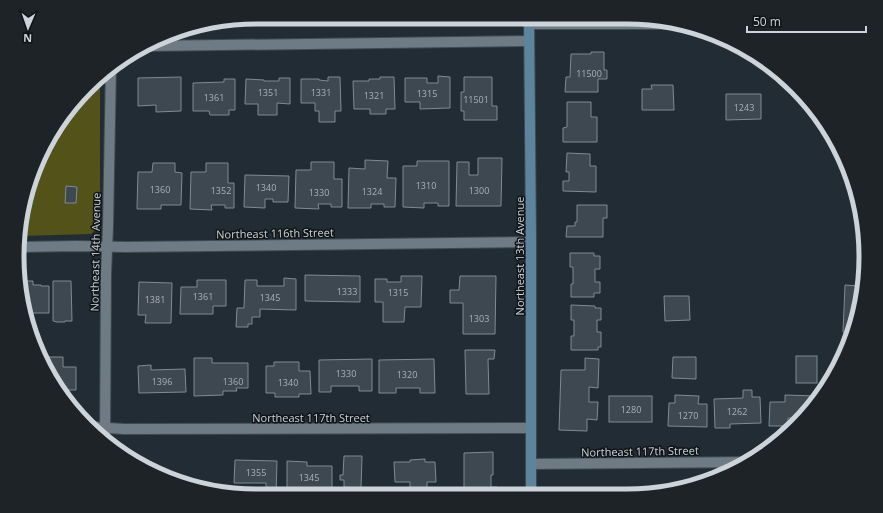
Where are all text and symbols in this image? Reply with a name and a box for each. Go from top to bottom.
north arrow [8,8,48,48]
scale bar [747,8,866,34]
text: 50 m [753,13,781,30]
text: N [23,31,32,46]
house number: 11500 [576,67,602,80]
house number: 1351 [258,86,278,99]
house number: 1331 [311,86,331,99]
house number: 1315 [417,87,437,100]
house number: 1321 [364,89,384,102]
house number: 1361 [204,91,224,104]
house number: 11501 [463,93,489,106]
house number: 1243 [734,101,754,114]
house number: 1310 [416,179,436,192]
house number: 1340 [256,181,276,194]
house number: 1360 [150,183,170,196]
house number: 1352 [211,184,231,197]
house number: 1300 [469,184,489,197]
house number: 1324 [362,185,382,198]
house number: 1330 [309,186,329,199]
street label: Northeast 14th Avenue [86,192,104,312]
street label: Northeast 13th Avenue [512,197,527,315]
street label: Northeast 116th Street [216,224,334,242]
house number: 1333 [337,285,357,298]
house number: 1315 [388,286,408,299]
house number: 1361 [193,290,213,303]
house number: 1345 [260,291,280,304]
house number: 1381 [145,293,165,306]
house number: 1303 [469,312,489,325]
house number: 1330 [336,367,356,380]
house number: 1320 [397,368,417,381]
house number: 1396 [152,375,172,388]
house number: 1360 [223,375,243,388]
house number: 1340 [278,376,298,389]
house number: 1280 [621,403,641,416]
house number: 1262 [727,405,747,418]
house number: 1270 [678,409,698,422]
street label: Northeast 117th Street [252,410,370,425]
street label: Northeast 117th Street [581,442,699,460]
house number: 1355 [246,466,266,479]
house number: 1345 [299,471,319,484]

